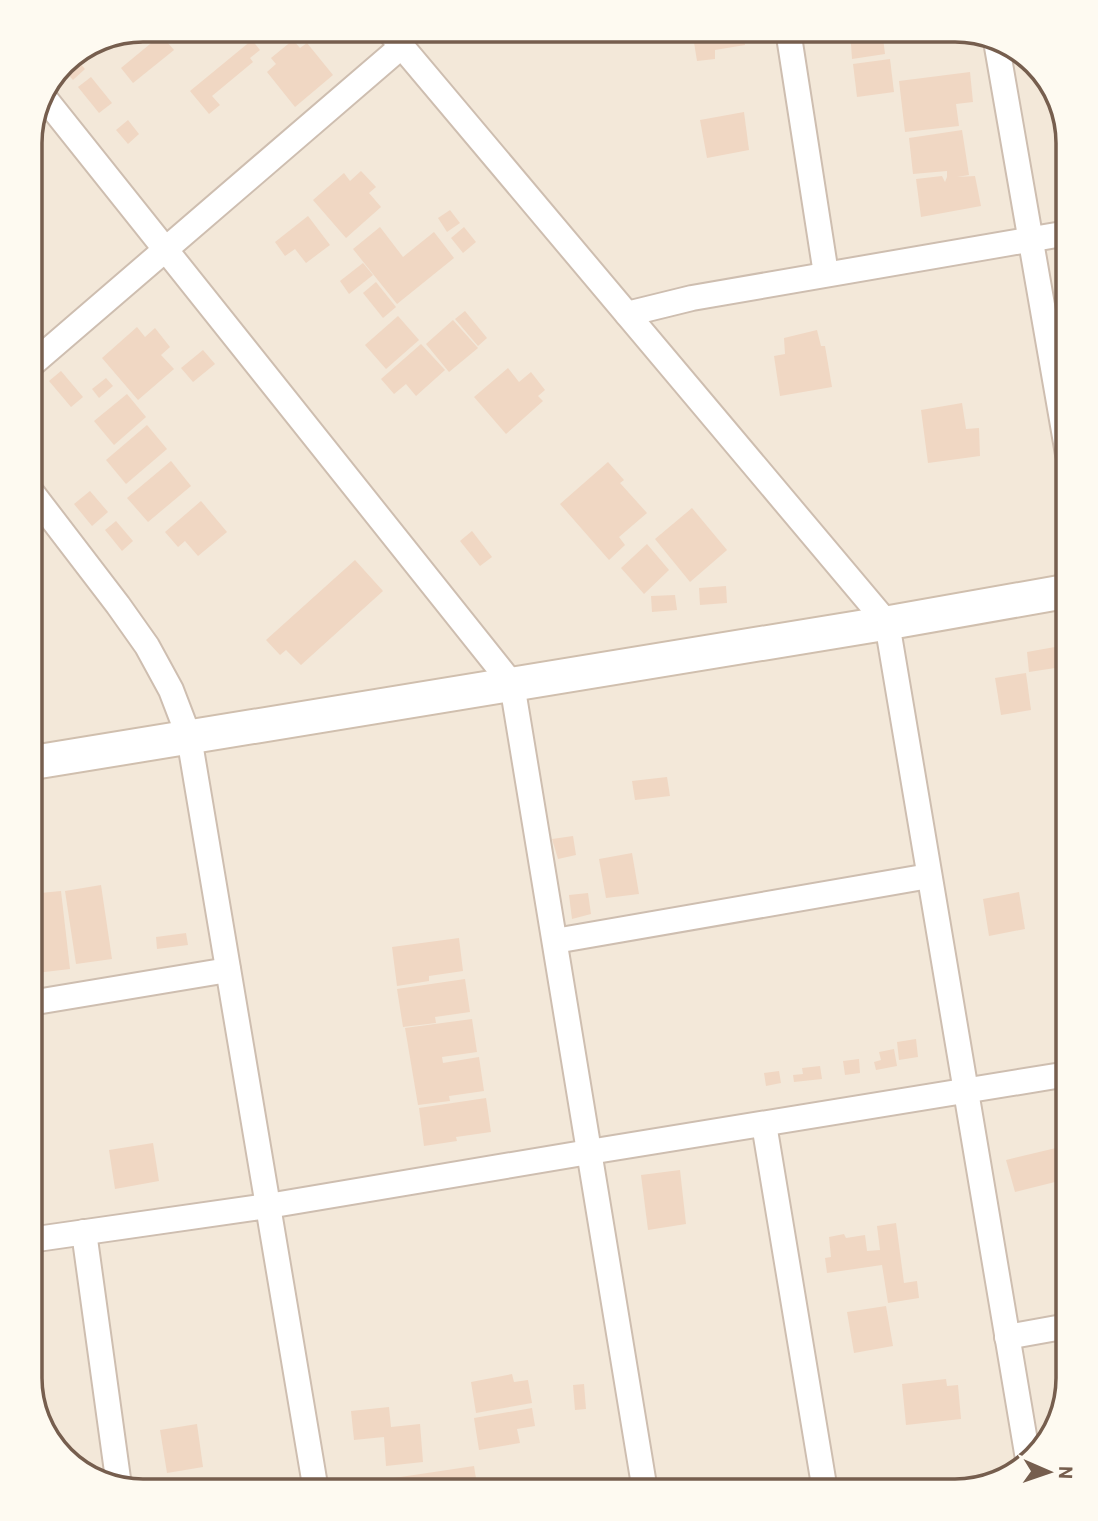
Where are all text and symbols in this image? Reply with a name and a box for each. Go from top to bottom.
north arrow [1014,1437,1084,1507]
text: N [1055,1466,1078,1479]

